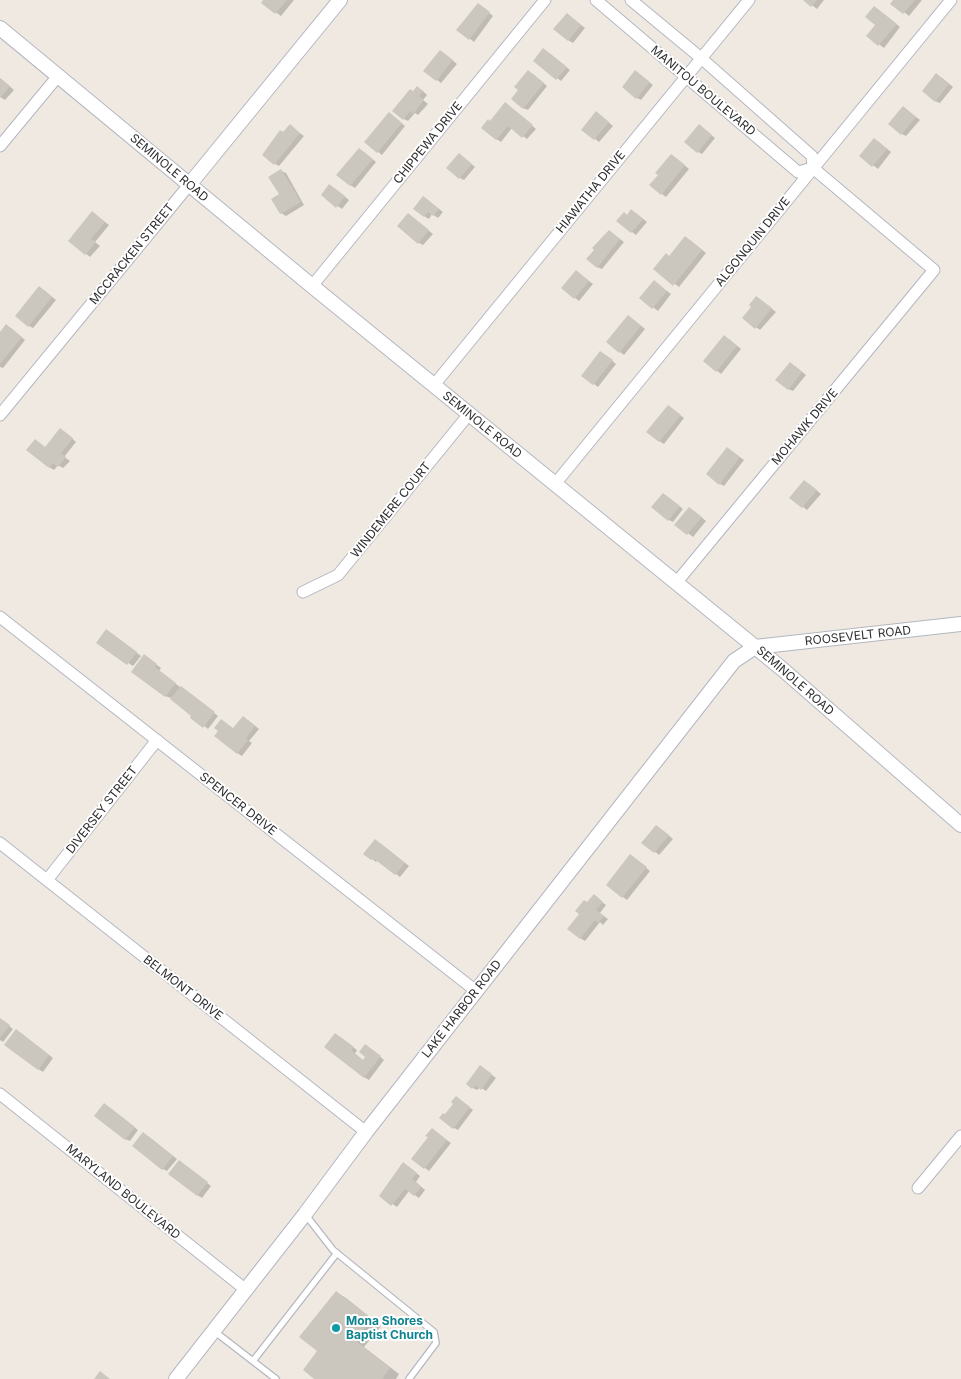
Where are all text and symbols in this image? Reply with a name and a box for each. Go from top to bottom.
street label: MANITOU BOULEVARD [648,43,758,139]
street label: CHIPPEWA DRIVE [391,99,465,187]
street label: SEMINOLE ROAD [127,131,211,205]
street label: HIAWATHA DRIVE [553,148,629,236]
street label: ALGONQUIN DRIVE [713,194,793,290]
street label: MCCRACKEN STREET [87,201,177,307]
street label: MOHAWK DRIVE [769,386,841,468]
street label: SEMINOLE ROAD [439,389,525,461]
street label: WINDEMERE COURT [348,459,434,561]
street label: ROOSEVELT ROAD [804,623,912,649]
street label: SEMINOLE ROAD [753,643,837,719]
street label: DIVERSEY STREET [63,763,141,857]
street label: SPENCER DRIVE [197,769,279,839]
street label: BELMONT DRIVE [140,952,226,1024]
street label: LAKE HARBOR ROAD [419,957,505,1061]
street label: MARYLAND BOULEVARD [63,1141,183,1243]
place label: Mona Shores Baptist Church [346,1314,433,1342]
marker: Mona Shores Baptist Church [330,1322,342,1334]

